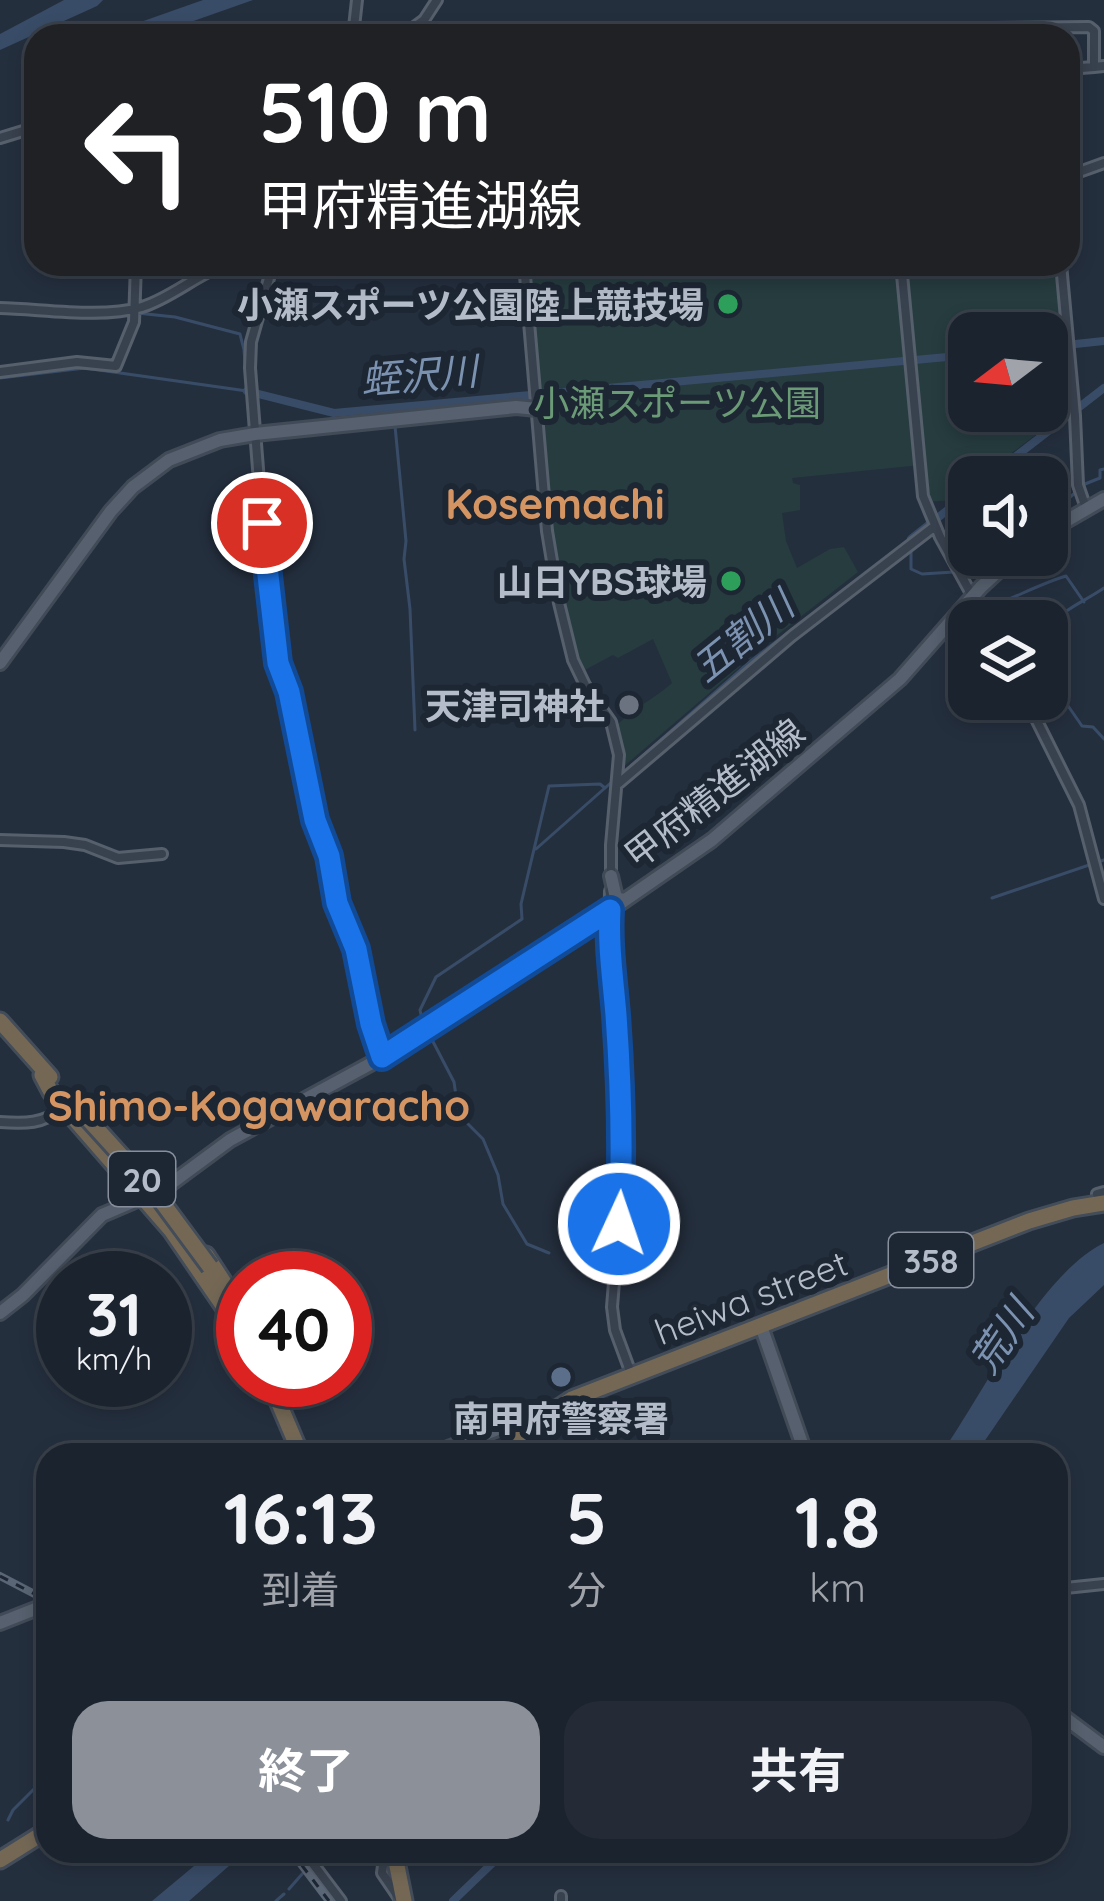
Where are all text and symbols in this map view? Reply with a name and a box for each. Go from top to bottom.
text: 510 m [258,58,492,163]
icon: left [60,72,216,228]
text: 甲府精進湖線 [258,171,582,239]
place label: 小瀬スポーツ公園陸上競技場 [237,282,704,327]
marker: 小瀬スポーツ公園陸上競技場 [715,291,741,317]
north arrow [948,312,1068,432]
map controls [948,312,1068,720]
water label: 蛭沢川 [359,345,483,405]
park label: 小瀬スポーツ公園 [533,380,821,425]
button: sound [948,456,1068,576]
pin [211,472,313,574]
district label: Kosemachi [445,477,665,530]
icon: arrive [229,490,295,556]
place label: 山日YBS球場 [496,559,707,604]
marker: 山日YBS球場 [718,568,744,594]
water label: 五割川 [681,578,806,692]
button: layers [948,600,1068,720]
place label: 天津司神社 [425,683,605,728]
marker: 天津司神社 [616,692,642,718]
street label: 甲府精進湖線 [615,709,813,877]
district label: Shimo-Kogawaracho [48,1079,470,1132]
road number: 20 [109,1152,175,1206]
position arrow [556,1161,682,1287]
road number: 358 [889,1233,973,1287]
street label: heiwa street [648,1240,854,1354]
speed limit sign: 40 [216,1251,372,1407]
text: 31 [86,1276,142,1351]
water label: 荒川 [959,1287,1045,1382]
text: km/h [76,1340,152,1378]
marker: 南甲府警察署 [548,1364,574,1390]
place label: 南甲府警察署 [453,1396,669,1441]
text: 16:13 [224,1472,378,1562]
text: 5 [566,1472,607,1562]
text: 1.8 [795,1476,880,1566]
text: km [809,1563,866,1612]
text: 到着 [262,1565,340,1614]
text: 分 [567,1565,606,1614]
button: 終了 [72,1701,540,1839]
button: 共有 [564,1701,1032,1839]

